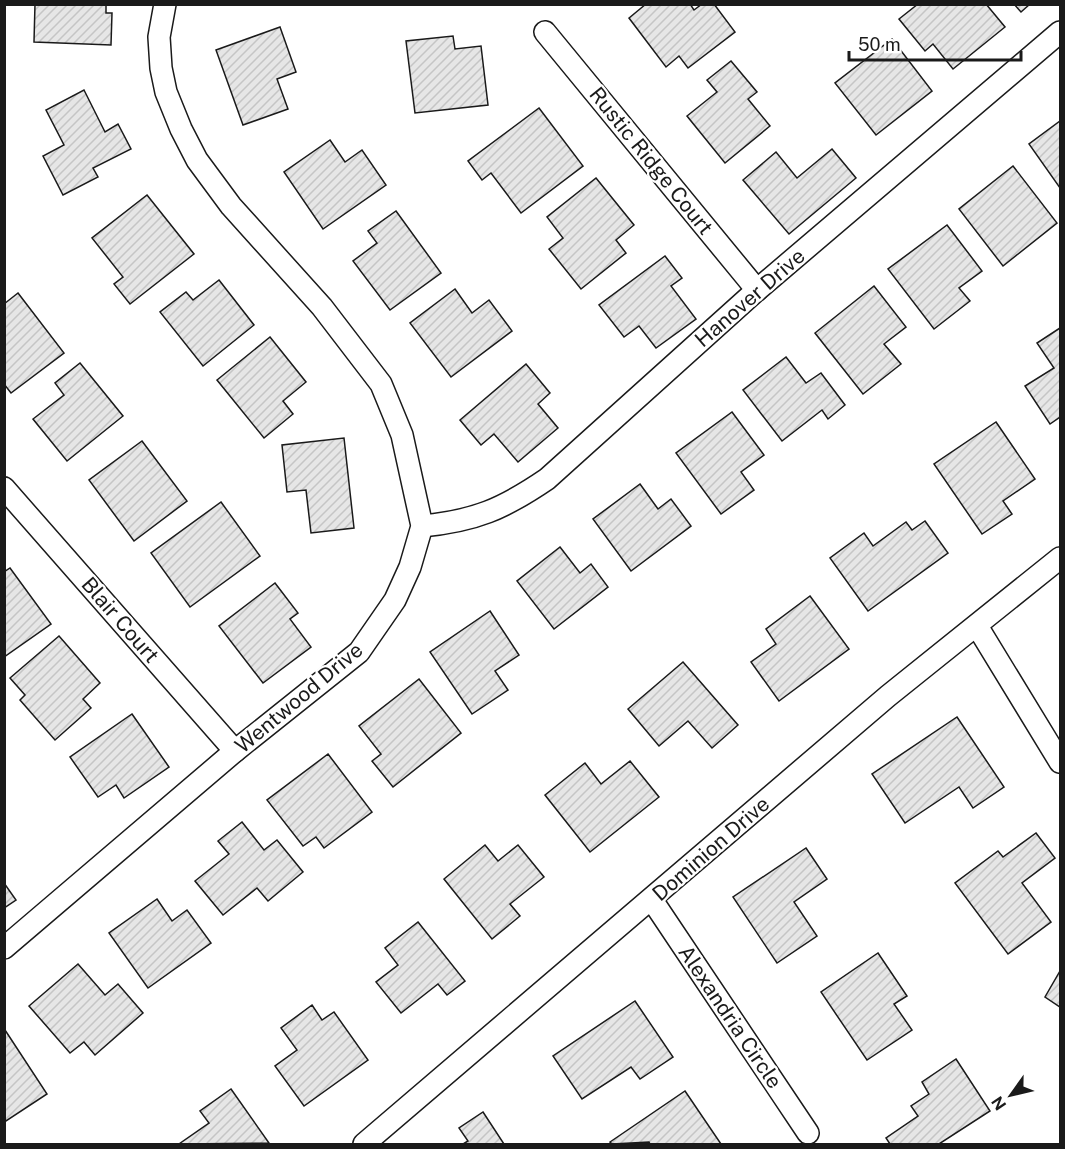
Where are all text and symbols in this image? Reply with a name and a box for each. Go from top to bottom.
scale bar [849,24,1022,62]
text: 50 m [858,34,901,55]
street label: Rustic Ridge Court [584,82,718,239]
street label: Hanover Drive [690,243,810,352]
street label: Blair Court [76,572,164,668]
street label: Wentwood Drive [230,637,367,758]
street label: Dominion Drive [647,791,774,906]
street label: Alexandria Circle [673,941,787,1093]
north arrow [981,1065,1041,1125]
text: N [988,1093,1010,1114]

